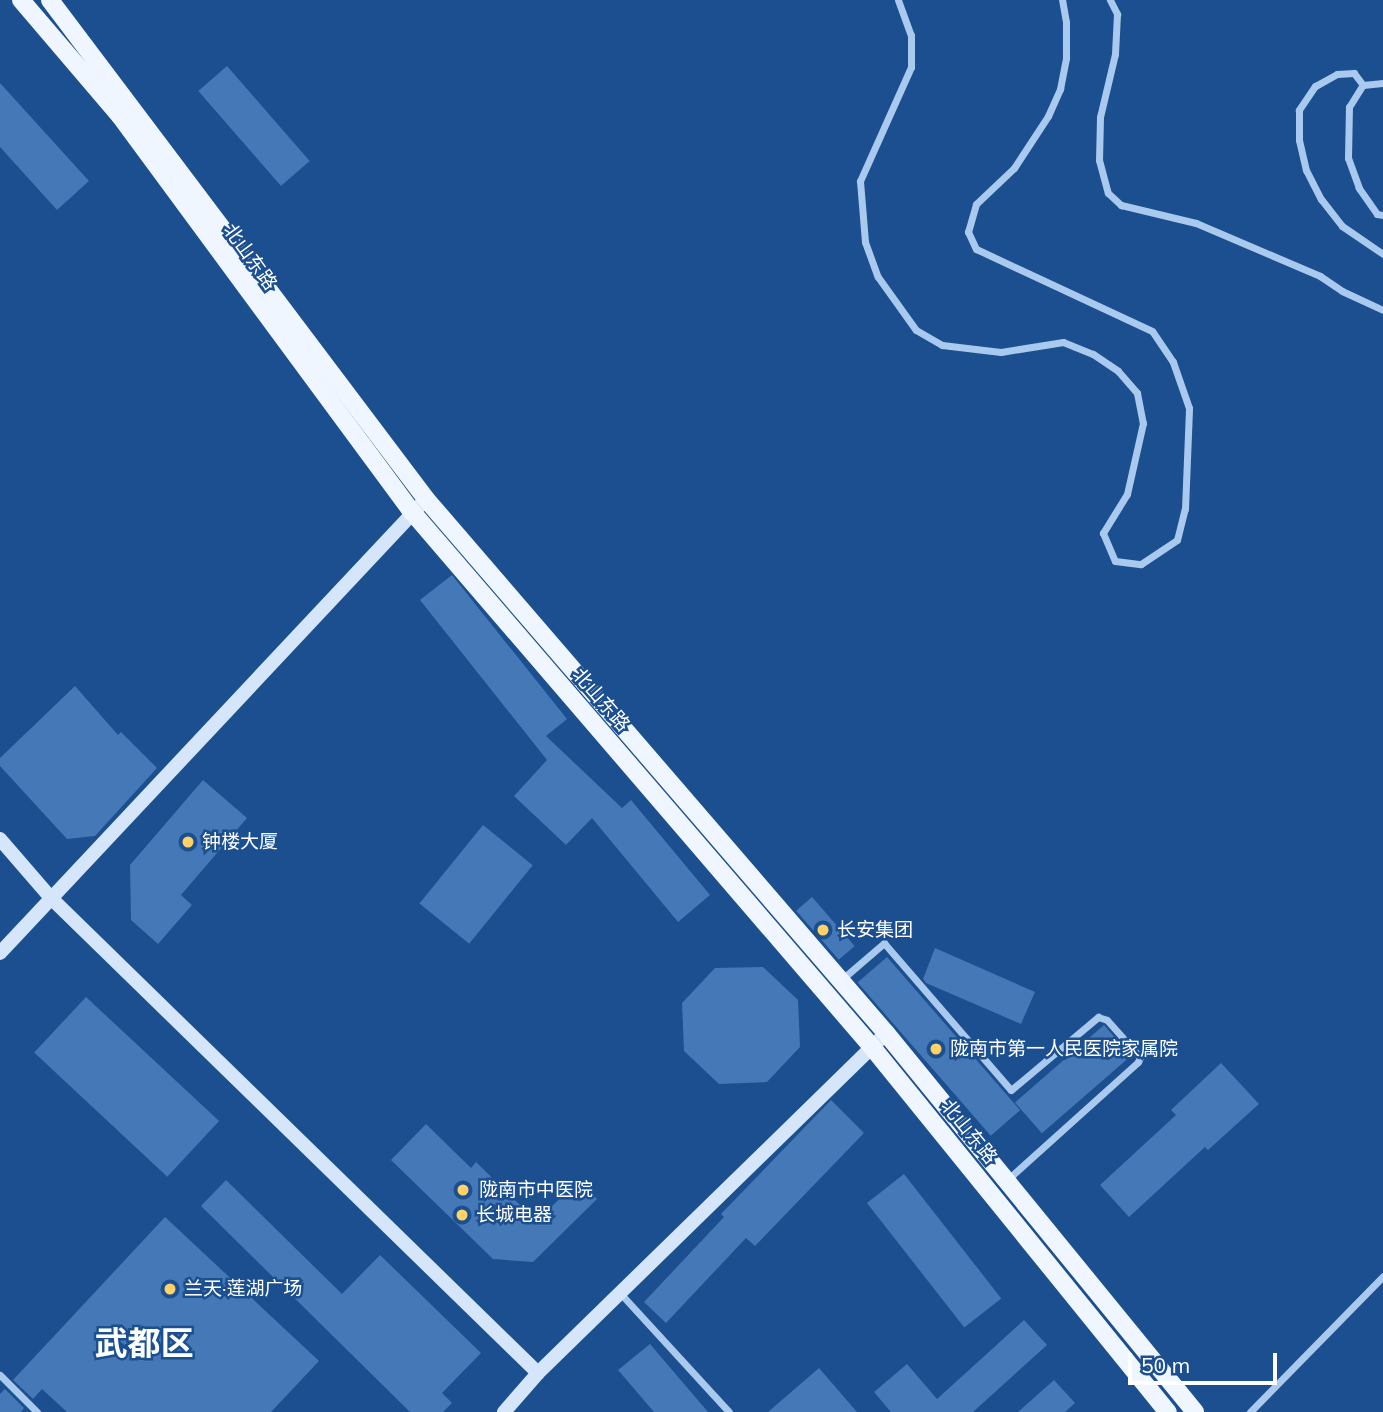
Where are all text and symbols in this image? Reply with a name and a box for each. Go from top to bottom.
street label: 北山东路 [218,220,282,294]
street label: 北山东路 [567,664,635,736]
place label: 钟楼大厦 [202,831,278,853]
marker: 钟楼大厦 [180,834,196,850]
place label: 长安集团 [837,919,913,941]
marker: 长安集团 [815,922,831,938]
place label: 陇南市第一人民医院家属院 [950,1038,1178,1060]
marker: 陇南市第一人民医院家属院 [928,1041,944,1057]
street label: 北山东路 [936,1095,1002,1169]
place label: 陇南市中医院 [479,1179,593,1201]
marker: 陇南市中医院 [453,1180,473,1200]
place label: 长城电器 [476,1204,552,1226]
marker: 长城电器 [454,1207,470,1223]
place label: 兰天·莲湖广场 [184,1278,302,1300]
marker: 兰天·莲湖广场 [162,1281,178,1297]
district label: 武都区 [95,1323,193,1363]
scale bar [1131,1338,1280,1382]
text: 50 m [1141,1352,1190,1378]

